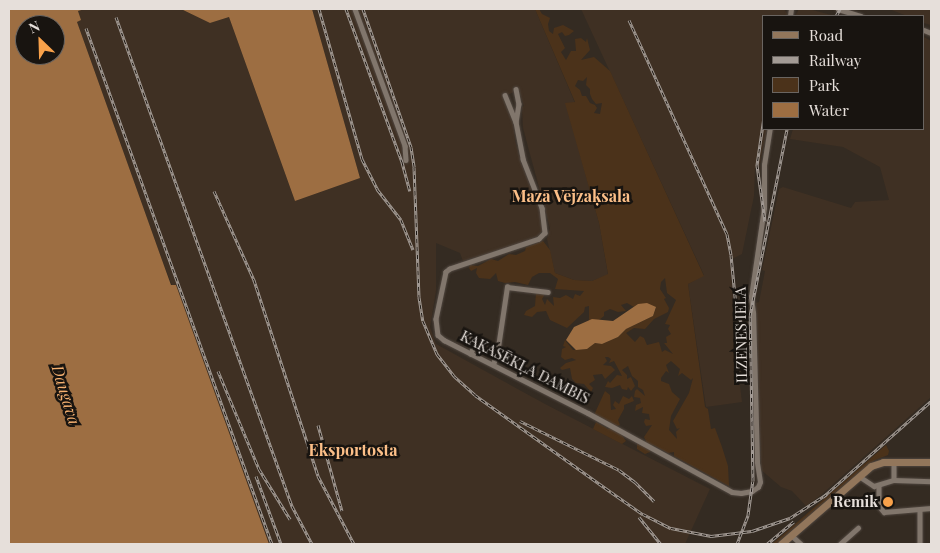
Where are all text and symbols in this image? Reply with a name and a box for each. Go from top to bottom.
north arrow [15,15,65,65]
legend [762,15,925,130]
text: N [26,16,43,37]
text: Road [809,25,843,45]
text: Railway [809,50,861,70]
text: Park [809,75,840,95]
text: Water [809,100,849,120]
district label: Mazā Vējzaķsala [511,186,631,206]
street label: ILZENES IELA [731,287,751,383]
street label: KAĶASĒKĻA DAMBIS [457,327,593,407]
water label: Daugava [48,363,84,427]
district label: Eksportosta [309,440,397,460]
place label: Remik [833,493,878,511]
marker: Remik [882,496,894,508]

